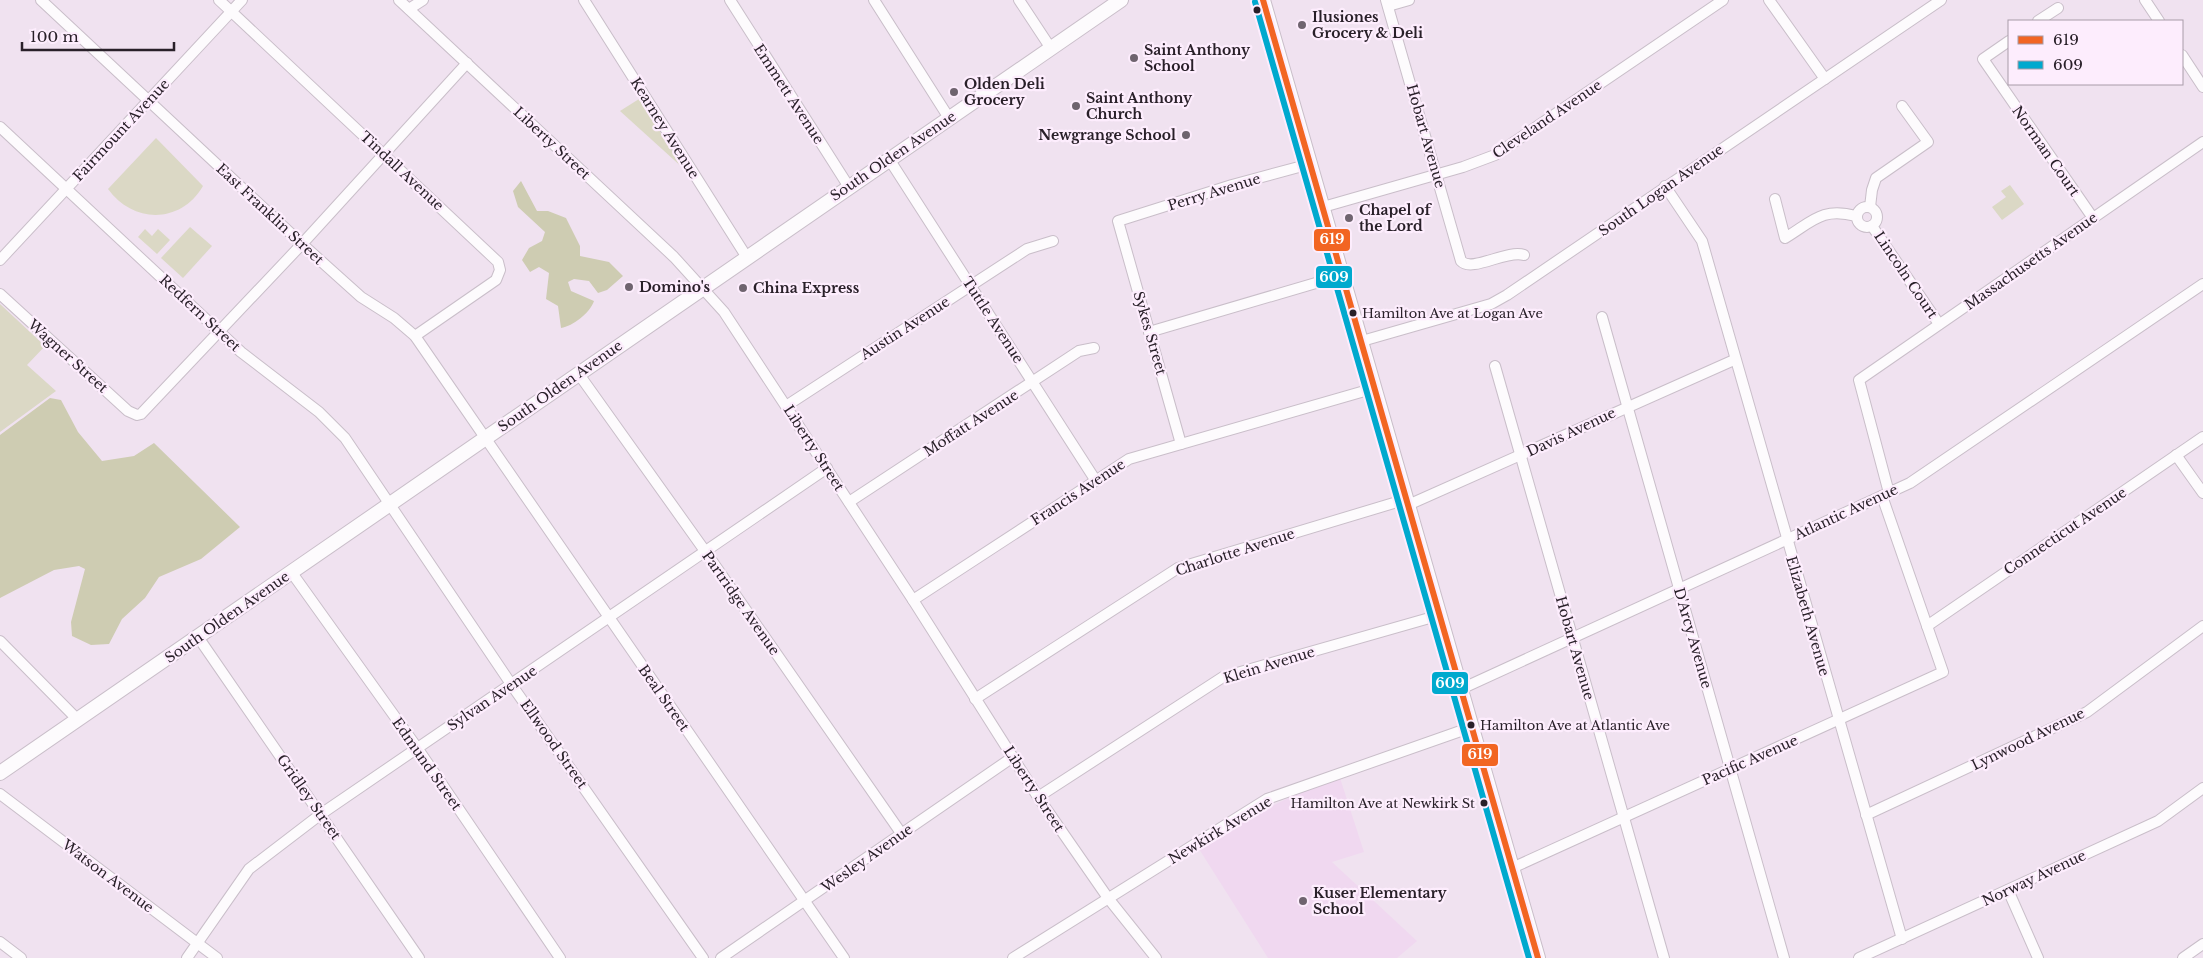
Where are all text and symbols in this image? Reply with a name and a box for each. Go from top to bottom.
unlabelled marker [1252,5,1262,15]
place label: Ilusiones Grocery & Deli [1312,8,1423,42]
marker: Ilusiones Grocery & Deli [1296,19,1308,31]
scale bar [22,20,175,52]
legend [2008,20,2183,85]
text: 100 m [30,27,79,46]
text: 619 [2053,30,2079,49]
street label: Emmett Avenue [750,41,828,147]
place label: Saint Anthony School [1144,41,1251,75]
marker: Saint Anthony School [1128,52,1140,64]
text: 609 [2053,55,2083,74]
street label: Kearney Avenue [627,74,703,182]
street label: Fairmount Avenue [69,75,173,185]
place label: Olden Deli Grocery [964,75,1045,109]
street label: Cleveland Avenue [1489,76,1605,162]
street label: Hobart Avenue [1403,82,1449,190]
marker: Olden Deli Grocery [948,86,960,98]
place label: Saint Anthony Church [1086,89,1193,123]
marker: Saint Anthony Church [1070,100,1082,112]
street label: Norman Court [2008,102,2084,200]
street label: Liberty Street [510,103,595,184]
street label: South Olden Avenue [827,107,959,205]
place label: Newgrange School [1038,126,1176,144]
street label: Tindall Avenue [356,127,448,215]
marker: Newgrange School [1180,129,1192,141]
street label: South Logan Avenue [1595,140,1727,240]
street label: East Franklin Street [212,159,328,269]
street label: Perry Avenue [1166,169,1262,215]
place label: Chapel of the Lord [1359,201,1432,235]
street label: Massachusetts Avenue [1961,208,2101,314]
marker: Chapel of the Lord [1343,212,1355,224]
line badge: 619 [1313,228,1351,252]
street label: Lincoln Court [1870,228,1942,323]
text: 619 [1320,230,1344,248]
line badge: 609 [1315,265,1353,289]
text: 609 [1319,268,1349,286]
street label: Redfern Street [156,271,245,356]
street label: Tuttle Avenue [958,273,1028,367]
place label: Domino's [639,278,711,296]
place label: China Express [753,279,860,297]
marker: Domino's [623,281,635,293]
marker: China Express [737,282,749,294]
street label: Sykes Street [1129,289,1171,378]
street label: Austin Avenue [856,292,953,364]
place label: Hamilton Ave at Logan Ave [1362,305,1543,322]
marker: Hamilton Ave at Logan Ave [1348,308,1358,318]
street label: Wagner Street [24,315,112,397]
street label: South Olden Avenue [494,336,626,436]
street label: Moffatt Avenue [920,386,1022,460]
street label: Liberty Street [780,402,849,495]
street label: Davis Avenue [1524,404,1618,460]
street label: Francis Avenue [1027,455,1129,529]
street label: Atlantic Avenue [1790,480,1901,544]
street label: Connecticut Avenue [2000,483,2130,579]
street label: Charlotte Avenue [1173,524,1297,580]
street label: Partridge Avenue [698,547,784,659]
street label: Elizabeth Avenue [1782,554,1834,678]
street label: South Olden Avenue [161,567,293,667]
street label: D'Arcy Avenue [1670,585,1716,691]
street label: Hobart Avenue [1552,594,1598,702]
street label: Klein Avenue [1221,643,1317,687]
street label: Sylvan Avenue [444,661,540,735]
street label: Beal Street [634,661,694,735]
line badge: 609 [1431,671,1469,695]
text: 609 [1435,674,1465,692]
street label: Ellwood Street [517,696,592,793]
street label: Lynwood Avenue [1968,704,2088,774]
street label: Edmund Street [388,714,466,814]
place label: Hamilton Ave at Atlantic Ave [1480,717,1670,734]
marker: Hamilton Ave at Atlantic Ave [1466,720,1476,730]
street label: Pacific Avenue [1699,731,1801,789]
street label: Liberty Street [1000,743,1069,836]
line badge: 619 [1461,743,1499,767]
text: 619 [1468,745,1492,763]
street label: Gridley Street [273,751,345,844]
street label: Newkirk Avenue [1165,792,1275,868]
place label: Hamilton Ave at Newkirk St [1291,795,1475,812]
marker: Hamilton Ave at Newkirk St [1479,798,1489,808]
street label: Wesley Avenue [817,820,916,897]
street label: Watson Avenue [58,835,157,916]
street label: Norway Avenue [1979,846,2089,910]
place label: Kuser Elementary School [1313,884,1448,918]
marker: Kuser Elementary School [1297,895,1309,907]

